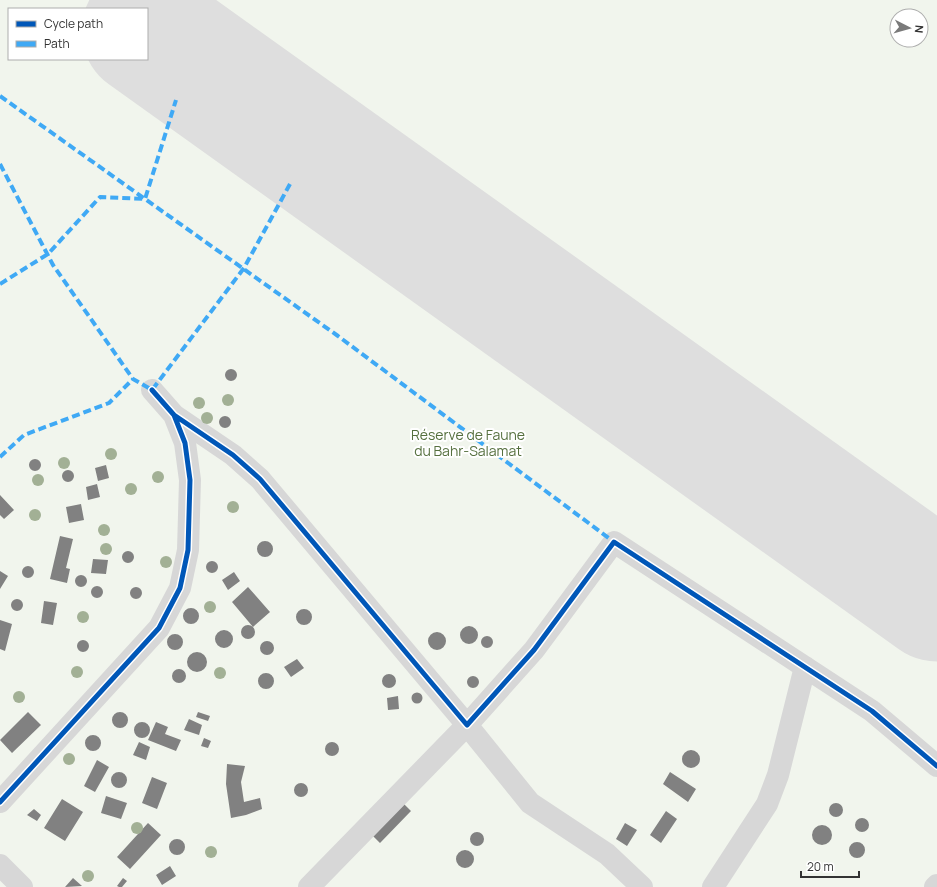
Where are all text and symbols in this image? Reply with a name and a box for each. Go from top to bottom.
legend [8,8,148,60]
north arrow [889,8,929,48]
text: Cycle path [44,15,103,32]
text: N [912,24,927,34]
text: Path [44,35,70,52]
park label: Réserve de Faune du Bahr-Salamat [411,425,525,460]
scale bar [801,853,859,879]
text: 20 m [807,858,834,875]

